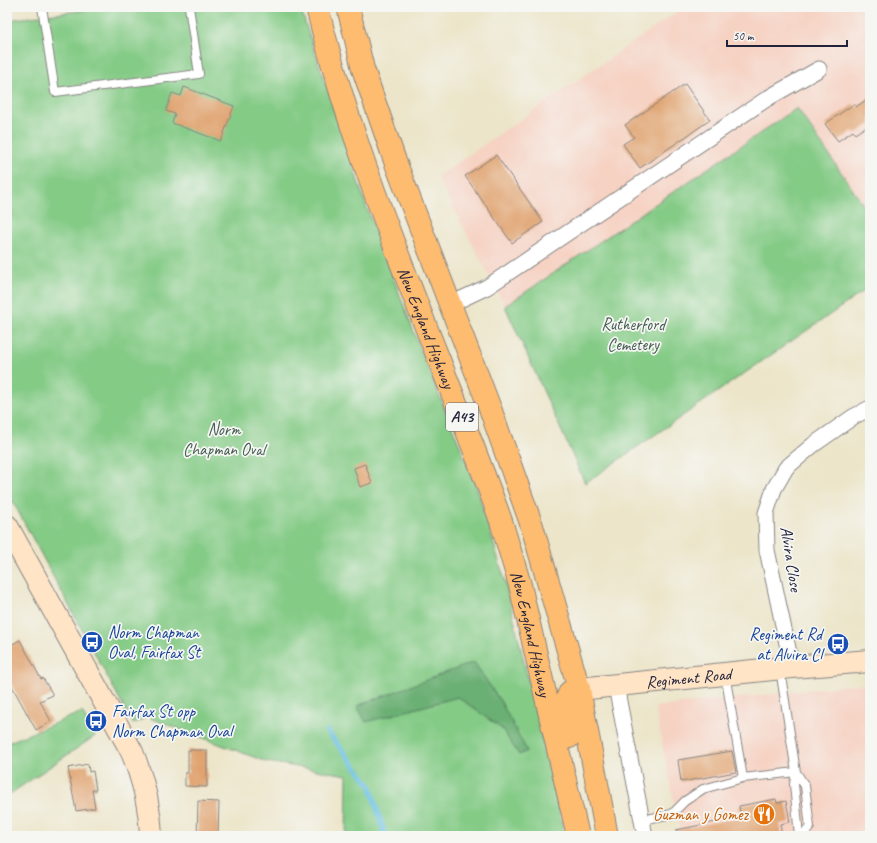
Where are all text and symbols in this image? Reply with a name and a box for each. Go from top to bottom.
scale bar [727,22,847,48]
text: 50 m [733,28,755,44]
street label: New England Highway [393,264,460,392]
park label: Rutherford Cemetery [601,314,667,355]
road number: A43 [446,403,478,431]
park label: Norm Chapman Oval [183,419,268,460]
street label: Alvira Close [775,525,807,594]
street label: New England Highway [506,568,556,700]
place label: Norm Chapman Oval, Fairfax St [108,622,203,663]
place label: Regiment Rd at Alvira Cl [749,624,825,665]
bus stop icon: Norm Chapman Oval, Fairfax St [79,629,105,655]
bus stop icon: Regiment Rd at Alvira Cl [825,631,851,657]
street label: Regiment Road [645,663,735,693]
place label: Fairfax St opp Norm Chapman Oval [112,701,235,742]
bus stop icon: Fairfax St opp Norm Chapman Oval [83,708,109,734]
restaurant icon: Guzman y Gomez [751,801,777,827]
place label: Guzman y Gomez [653,804,750,825]

